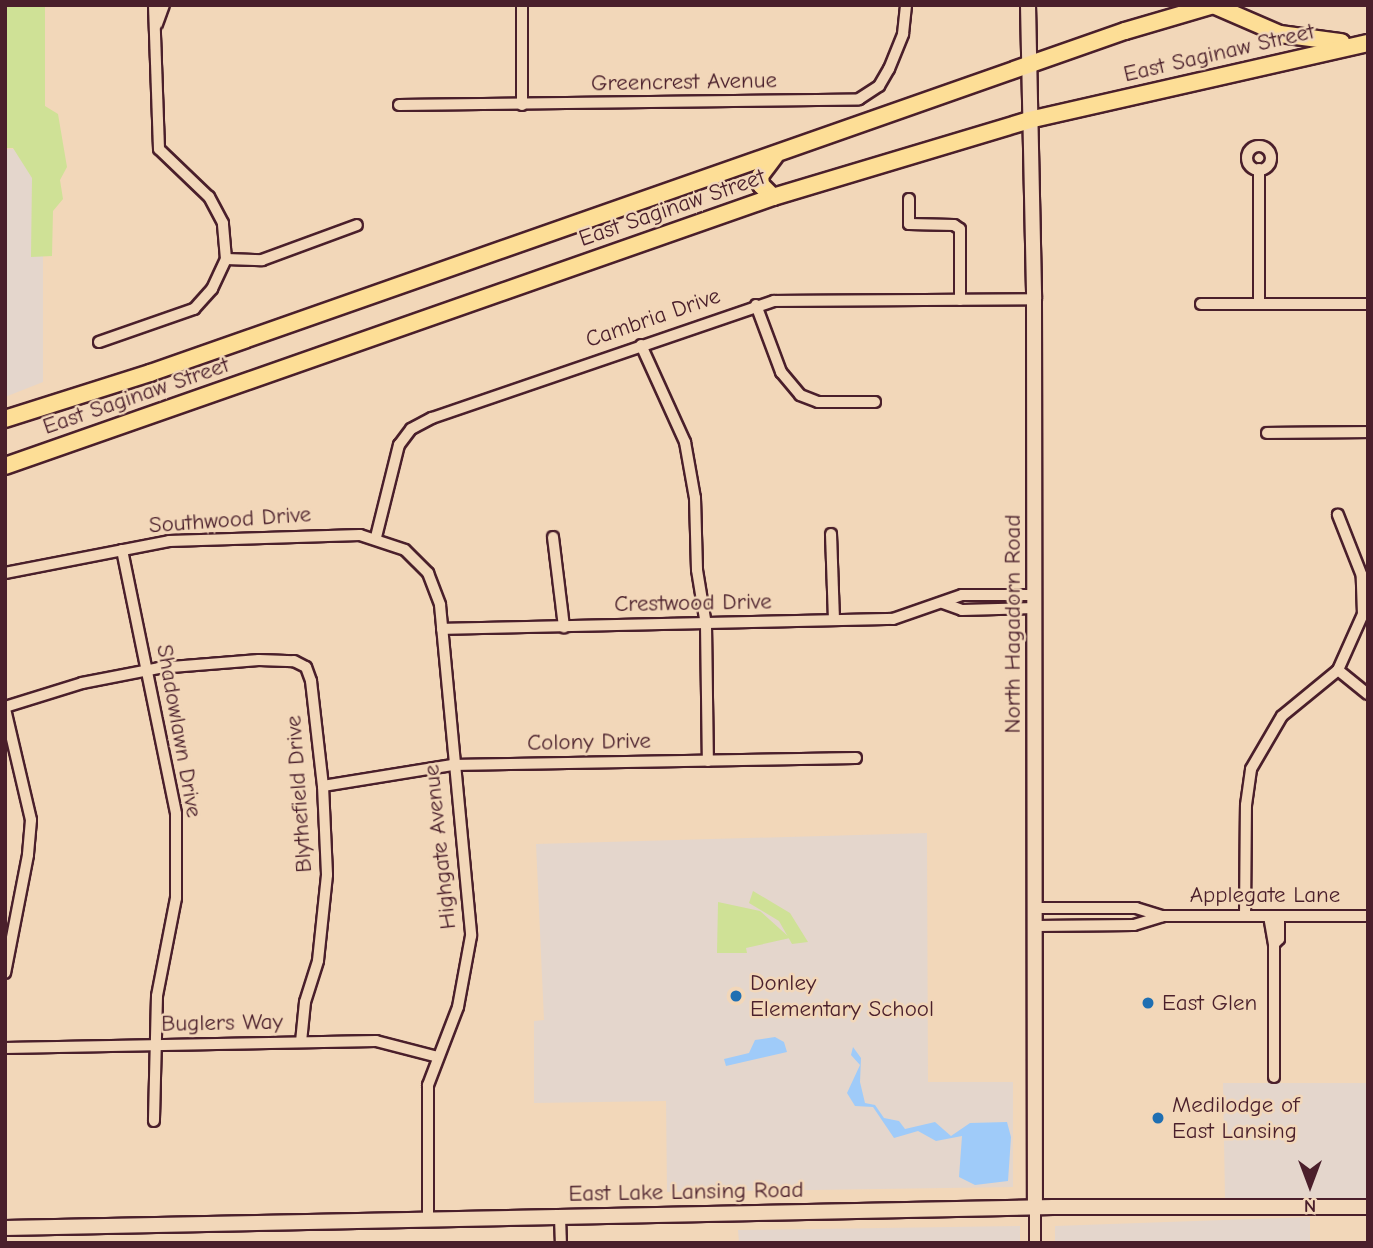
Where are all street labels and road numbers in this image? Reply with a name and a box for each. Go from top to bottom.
street label: East Saginaw Street [1121,18,1317,88]
street label: Greencrest Avenue [591,67,777,97]
street label: East Saginaw Street [575,163,769,253]
street label: Cambria Drive [582,282,724,354]
street label: East Saginaw Street [39,351,233,441]
street label: Southwood Drive [148,501,312,539]
street label: North Hagadorn Road [999,514,1027,734]
street label: Crestwood Drive [614,588,772,618]
street label: Shadowlawn Drive [150,642,208,820]
street label: Blythefield Drive [280,714,318,874]
street label: Colony Drive [527,727,651,757]
street label: Highgate Avenue [418,763,462,931]
street label: Applegate Lane [1190,881,1340,909]
street label: Buglers Way [161,1008,283,1038]
street label: East Lake Lansing Road [568,1176,804,1208]

